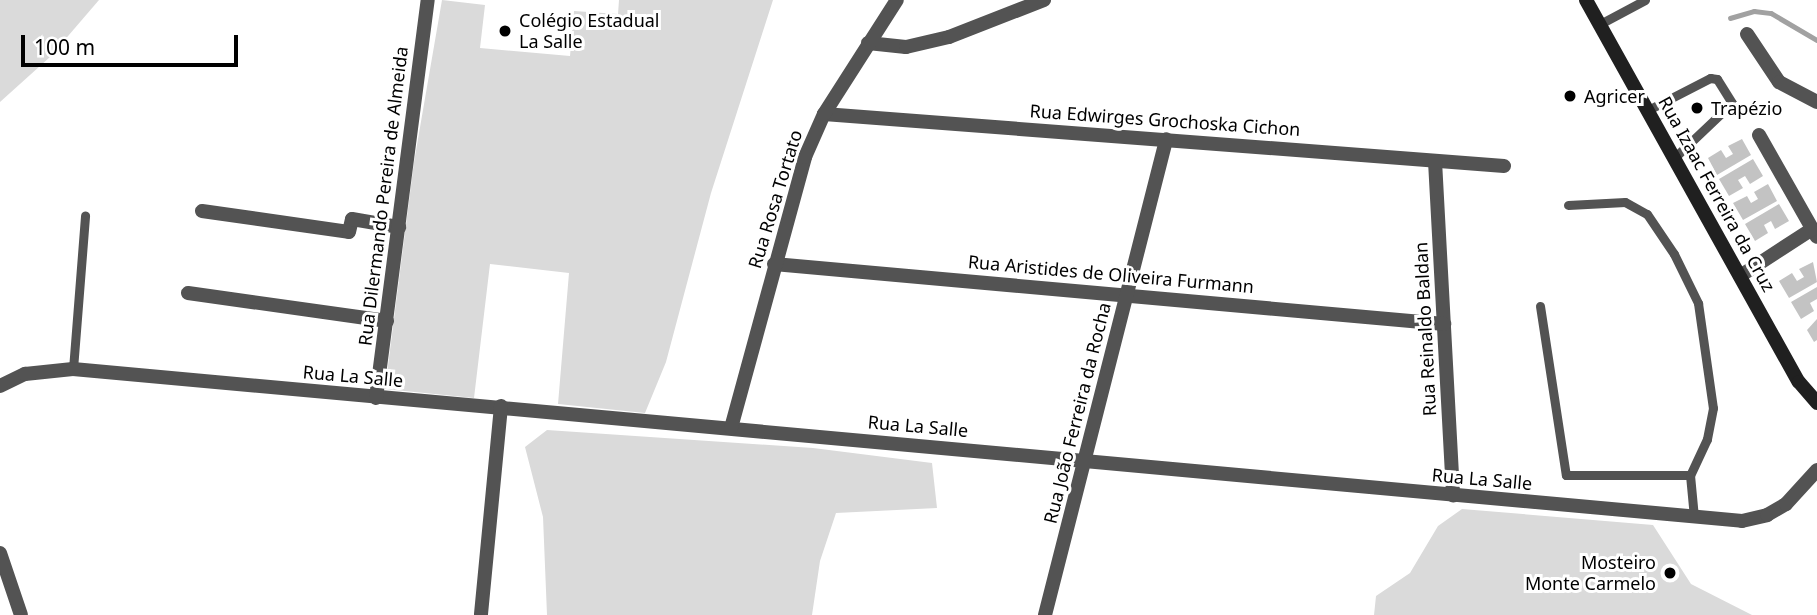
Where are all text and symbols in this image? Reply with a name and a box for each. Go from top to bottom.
place label: Colégio Estadual La Salle [519,10,660,52]
scale bar [24,21,242,65]
marker: Colégio Estadual La Salle [497,23,513,39]
text: 100 m [34,33,95,61]
street label: Rua Dilermando Pereira de Almeida [354,45,412,347]
place label: Agricer [1584,85,1645,107]
marker: Agricer [1562,88,1578,104]
street label: Rua Izaac Ferreira da Cruz [1654,93,1780,295]
place label: Trapézio [1711,97,1782,119]
street label: Rua Edwirges Grochoska Cichon [1029,100,1301,140]
marker: Trapézio [1689,100,1705,116]
street label: Rua Rosa Tortato [744,127,806,271]
street label: Rua Reinaldo Baldan [1410,241,1440,417]
street label: Rua Aristides de Oliveira Furmann [967,251,1255,297]
street label: Rua João Ferreira da Rocha [1039,300,1115,526]
street label: Rua La Salle [302,361,404,391]
street label: Rua La Salle [867,411,969,441]
street label: Rua La Salle [1431,464,1533,494]
place label: Mosteiro Monte Carmelo [1525,552,1656,594]
marker: Mosteiro Monte Carmelo [1662,565,1678,581]

